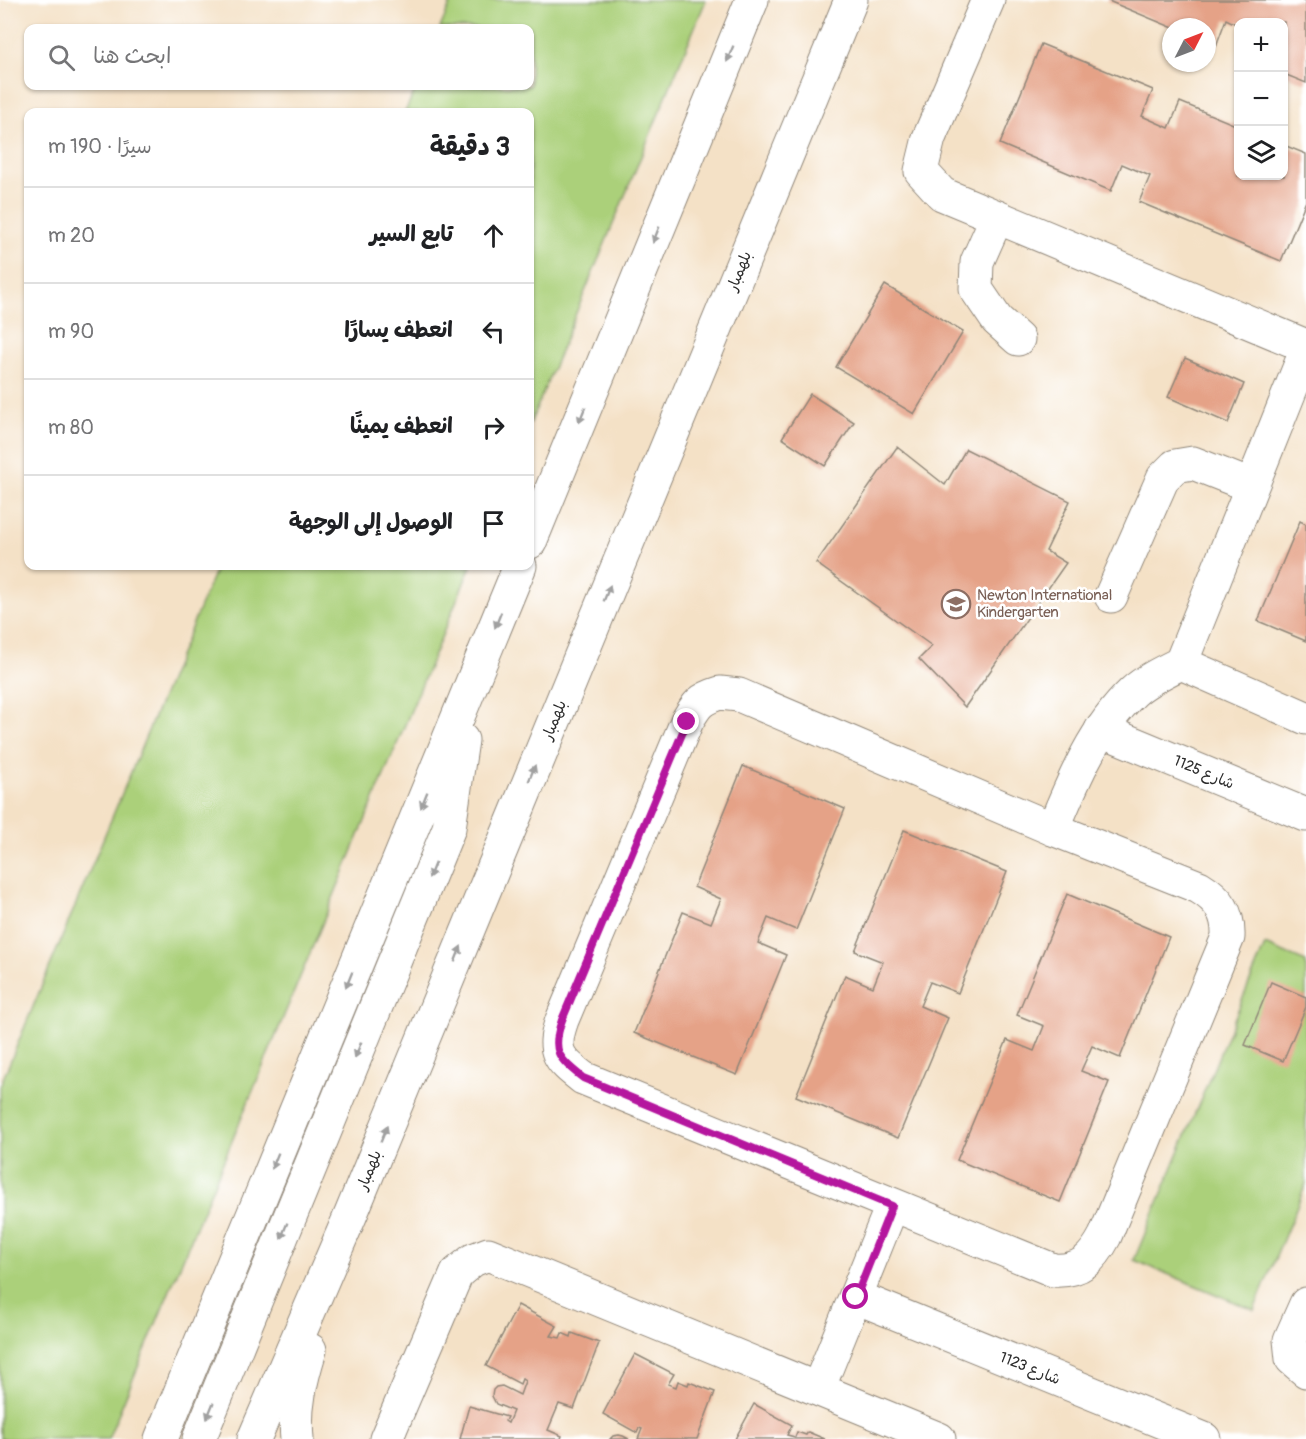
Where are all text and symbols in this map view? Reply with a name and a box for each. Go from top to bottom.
north arrow [1162,18,1216,72]
map controls [1234,18,1288,180]
button: + [1234,18,1288,72]
search box [24,24,534,90]
icon: search [45,41,78,74]
text: ابحث هنا [93,42,171,70]
one-way arrow [725,45,734,63]
button: − [1234,72,1288,126]
button: layers [1234,126,1288,180]
text: 3 دقيقة [430,131,510,163]
text: سيرًا · 190 m [48,134,152,159]
icon: ahead [477,219,510,252]
text: تابع السير [370,220,453,248]
text: 20 m [48,223,95,248]
one-way arrow [651,226,661,244]
street label: بلهمبار [723,249,756,295]
icon: left [477,315,510,348]
text: انعطف يسارًا [344,316,453,344]
text: 90 m [48,319,94,344]
one-way arrow [577,406,586,424]
icon: right [477,411,510,444]
text: انعطف يمينًا [350,412,453,440]
text: 80 m [48,415,94,440]
icon: arrive [477,507,510,540]
text: الوصول إلى الوجهة [289,508,453,536]
one-way arrow [603,584,612,602]
place label: Newton International Kindergarten [977,586,1112,622]
school or university icon: Newton International Kindergarten [940,588,972,620]
one-way arrow [493,611,503,629]
street label: بلهمبار [538,698,571,744]
route end [673,708,699,734]
street label: شارع 1125 [1171,751,1237,794]
one-way arrow [527,764,537,782]
one-way arrow [419,791,428,809]
one-way arrow [427,861,436,879]
one-way arrow [453,944,463,962]
one-way arrow [344,972,354,990]
one-way arrow [353,1042,363,1060]
one-way arrow [380,1125,389,1143]
street label: بلهمبار [353,1148,386,1194]
one-way arrow [270,1152,280,1170]
one-way arrow [279,1222,288,1240]
route start [842,1283,868,1309]
street label: شارع 1123 [997,1348,1063,1389]
one-way arrow [205,1403,215,1421]

